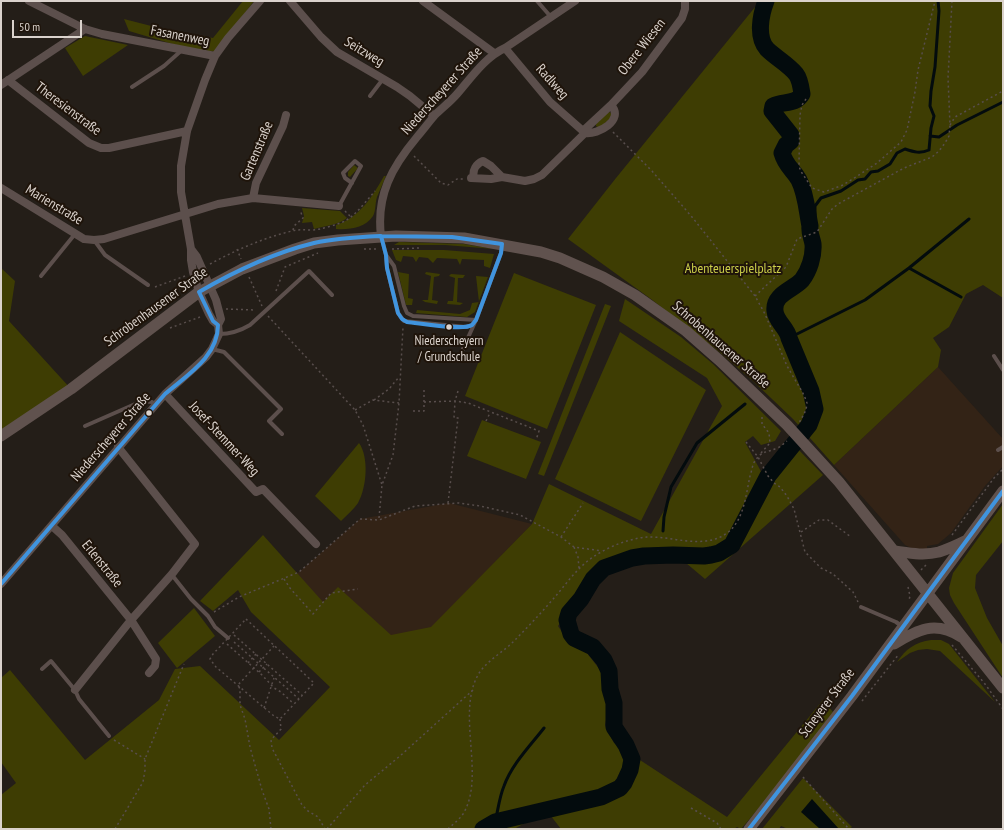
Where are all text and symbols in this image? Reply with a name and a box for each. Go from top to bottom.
scale bar [14,12,84,38]
street label: Obere Wiesen [615,15,669,79]
text: 50 m [19,19,40,34]
street label: Fasanenweg [149,22,211,50]
street label: Seitzweg [341,34,387,70]
street label: Niederscheyerer Straße [398,43,486,139]
street label: Radlweg [532,61,572,103]
street label: Theresienstraße [32,79,104,139]
street label: Gartenstraße [237,119,277,183]
street label: Marienstraße [22,181,86,229]
park label: Abenteuerspielplatz [685,261,781,277]
street label: Schrobenhausener Straße [101,264,211,350]
street label: Schrobenhausener Straße [669,298,773,392]
marker: Niederscheyern / Grundschule [444,322,454,332]
place label: Niederscheyern / Grundschule [414,333,484,364]
street label: Niederscheyerer Straße [68,389,154,485]
street label: Josef-Stemmer-Weg [185,398,263,480]
unlabelled marker [144,408,154,418]
street label: Erlenstraße [78,537,126,591]
street label: Scheyerer Straße [796,665,858,741]

